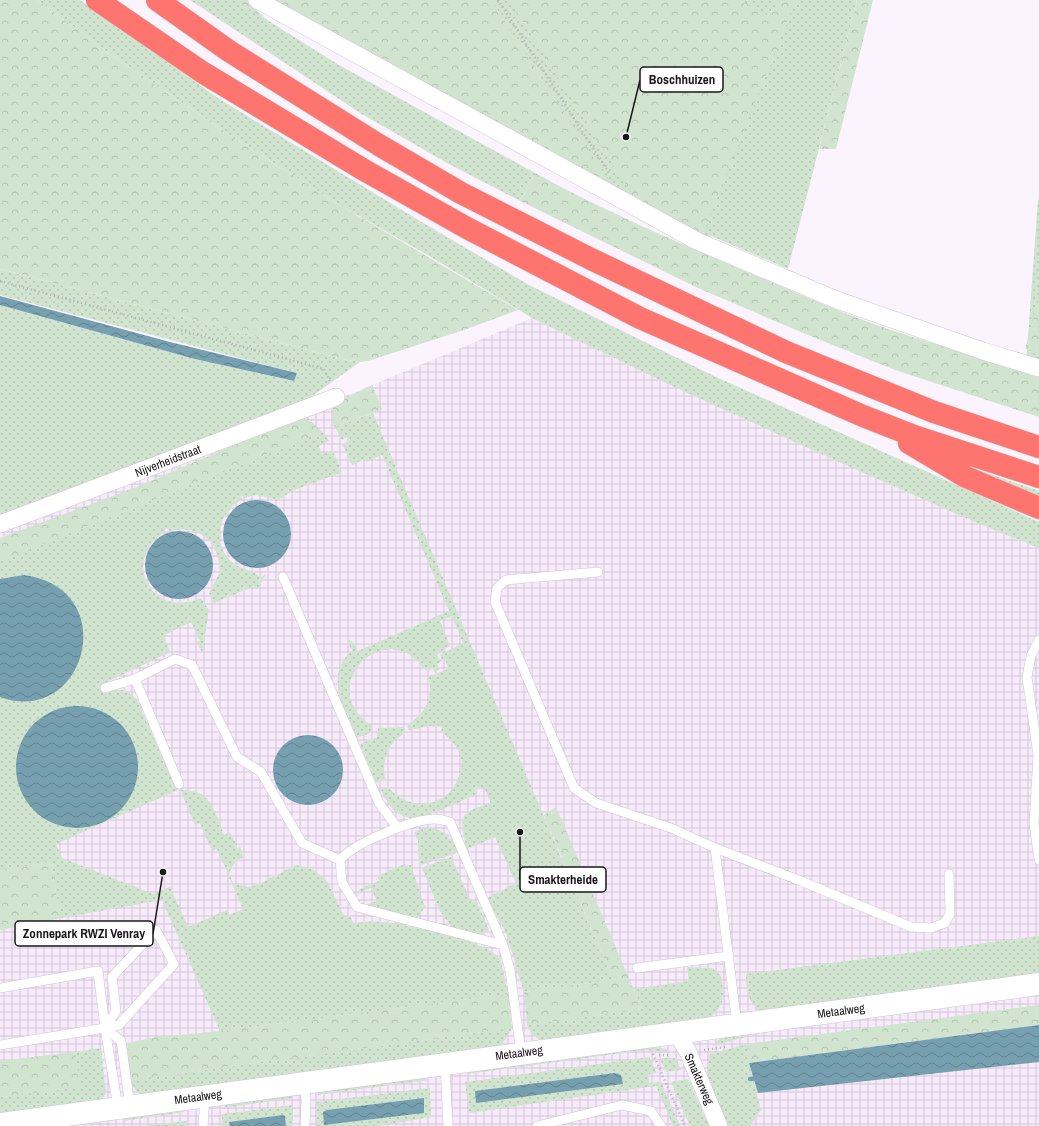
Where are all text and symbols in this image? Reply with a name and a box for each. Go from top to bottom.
callout: Boschhuizen [640,67,723,92]
text: Boschhuizen [649,71,715,88]
street label: Nijverheidstraat [133,441,204,481]
callout: Smakterheide [520,867,606,892]
text: Smakterheide [528,871,598,888]
callout: Zonnepark RWZI Venray [15,921,153,946]
text: Zonnepark RWZI Venray [23,925,145,942]
street label: Metaalweg [816,1000,866,1022]
street label: Metaalweg [494,1042,544,1064]
street label: Smakterweg [681,1051,718,1108]
street label: Metaalweg [173,1086,223,1108]

